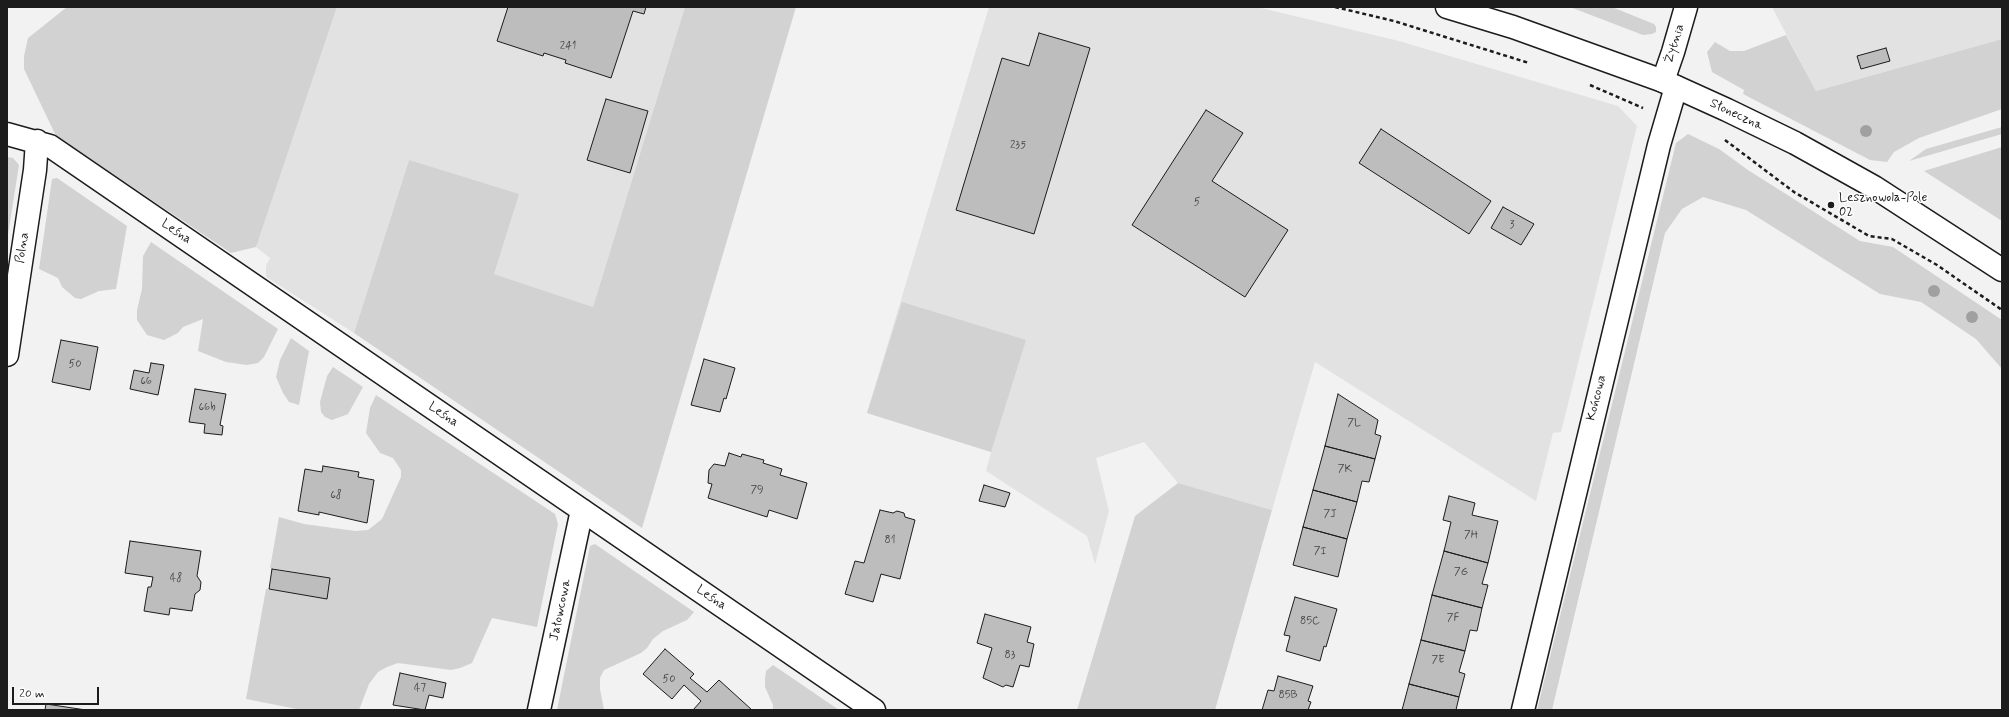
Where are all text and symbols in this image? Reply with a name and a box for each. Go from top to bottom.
street label: Żytnia [1662,22,1688,66]
house number: 241 [560,40,576,54]
street label: Słoneczna [1707,96,1765,134]
house number: 235 [1010,139,1026,153]
place label: Lesznowola-Pole 02 [1839,190,1927,221]
house number: 5 [1194,196,1200,210]
marker: Lesznowola-Pole 02 [1826,200,1836,210]
street label: Leśna [158,216,194,248]
house number: 3 [1510,219,1514,233]
street label: Polna [13,231,33,265]
house number: 50 [69,358,81,372]
street label: Końcowa [1584,374,1610,422]
house number: 66 [140,375,152,389]
street label: Leśna [425,399,461,431]
house number: 66b [198,401,216,415]
house number: 7L [1347,417,1361,431]
house number: 7K [1338,463,1352,477]
house number: 79 [750,484,764,498]
house number: 68 [330,489,342,503]
house number: 7J [1323,508,1337,522]
house number: 7H [1464,529,1478,543]
house number: 81 [885,534,895,548]
house number: 7I [1314,545,1326,559]
house number: 7G [1454,566,1468,580]
house number: 48 [170,572,182,586]
street label: Jałowcowa [547,578,575,642]
street label: Leśna [693,582,729,614]
house number: 7F [1447,612,1459,626]
house number: 85C [1300,615,1320,629]
house number: 83 [1005,649,1015,663]
house number: 7E [1431,654,1445,668]
house number: 50 [663,673,675,687]
scale bar [14,679,101,705]
house number: 47 [414,682,426,696]
text: 20 m [19,686,45,702]
house number: 85B [1278,689,1298,703]

